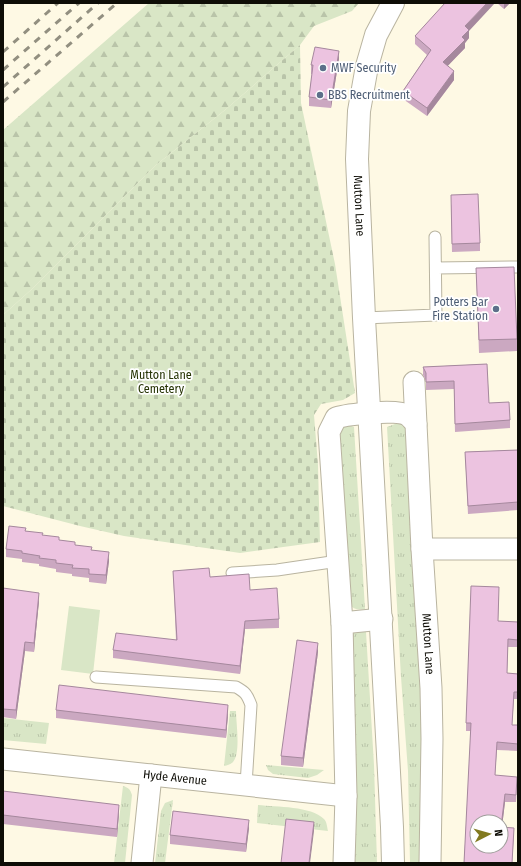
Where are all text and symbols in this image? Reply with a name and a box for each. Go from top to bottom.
place label: MWF Security [331,61,397,75]
marker: MWF Security [318,63,328,73]
place label: BBS Recruitment [328,88,410,102]
marker: BBS Recruitment [315,90,325,100]
street label: Mutton Lane [351,175,367,237]
place label: Potters Bar Fire Station [432,295,489,323]
marker: Potters Bar Fire Station [491,304,501,314]
park label: Mutton Lane Cemetery [130,368,192,396]
street label: Mutton Lane [419,613,437,675]
street label: Hyde Avenue [142,767,208,788]
north arrow [469,814,509,854]
text: N [492,829,505,837]

